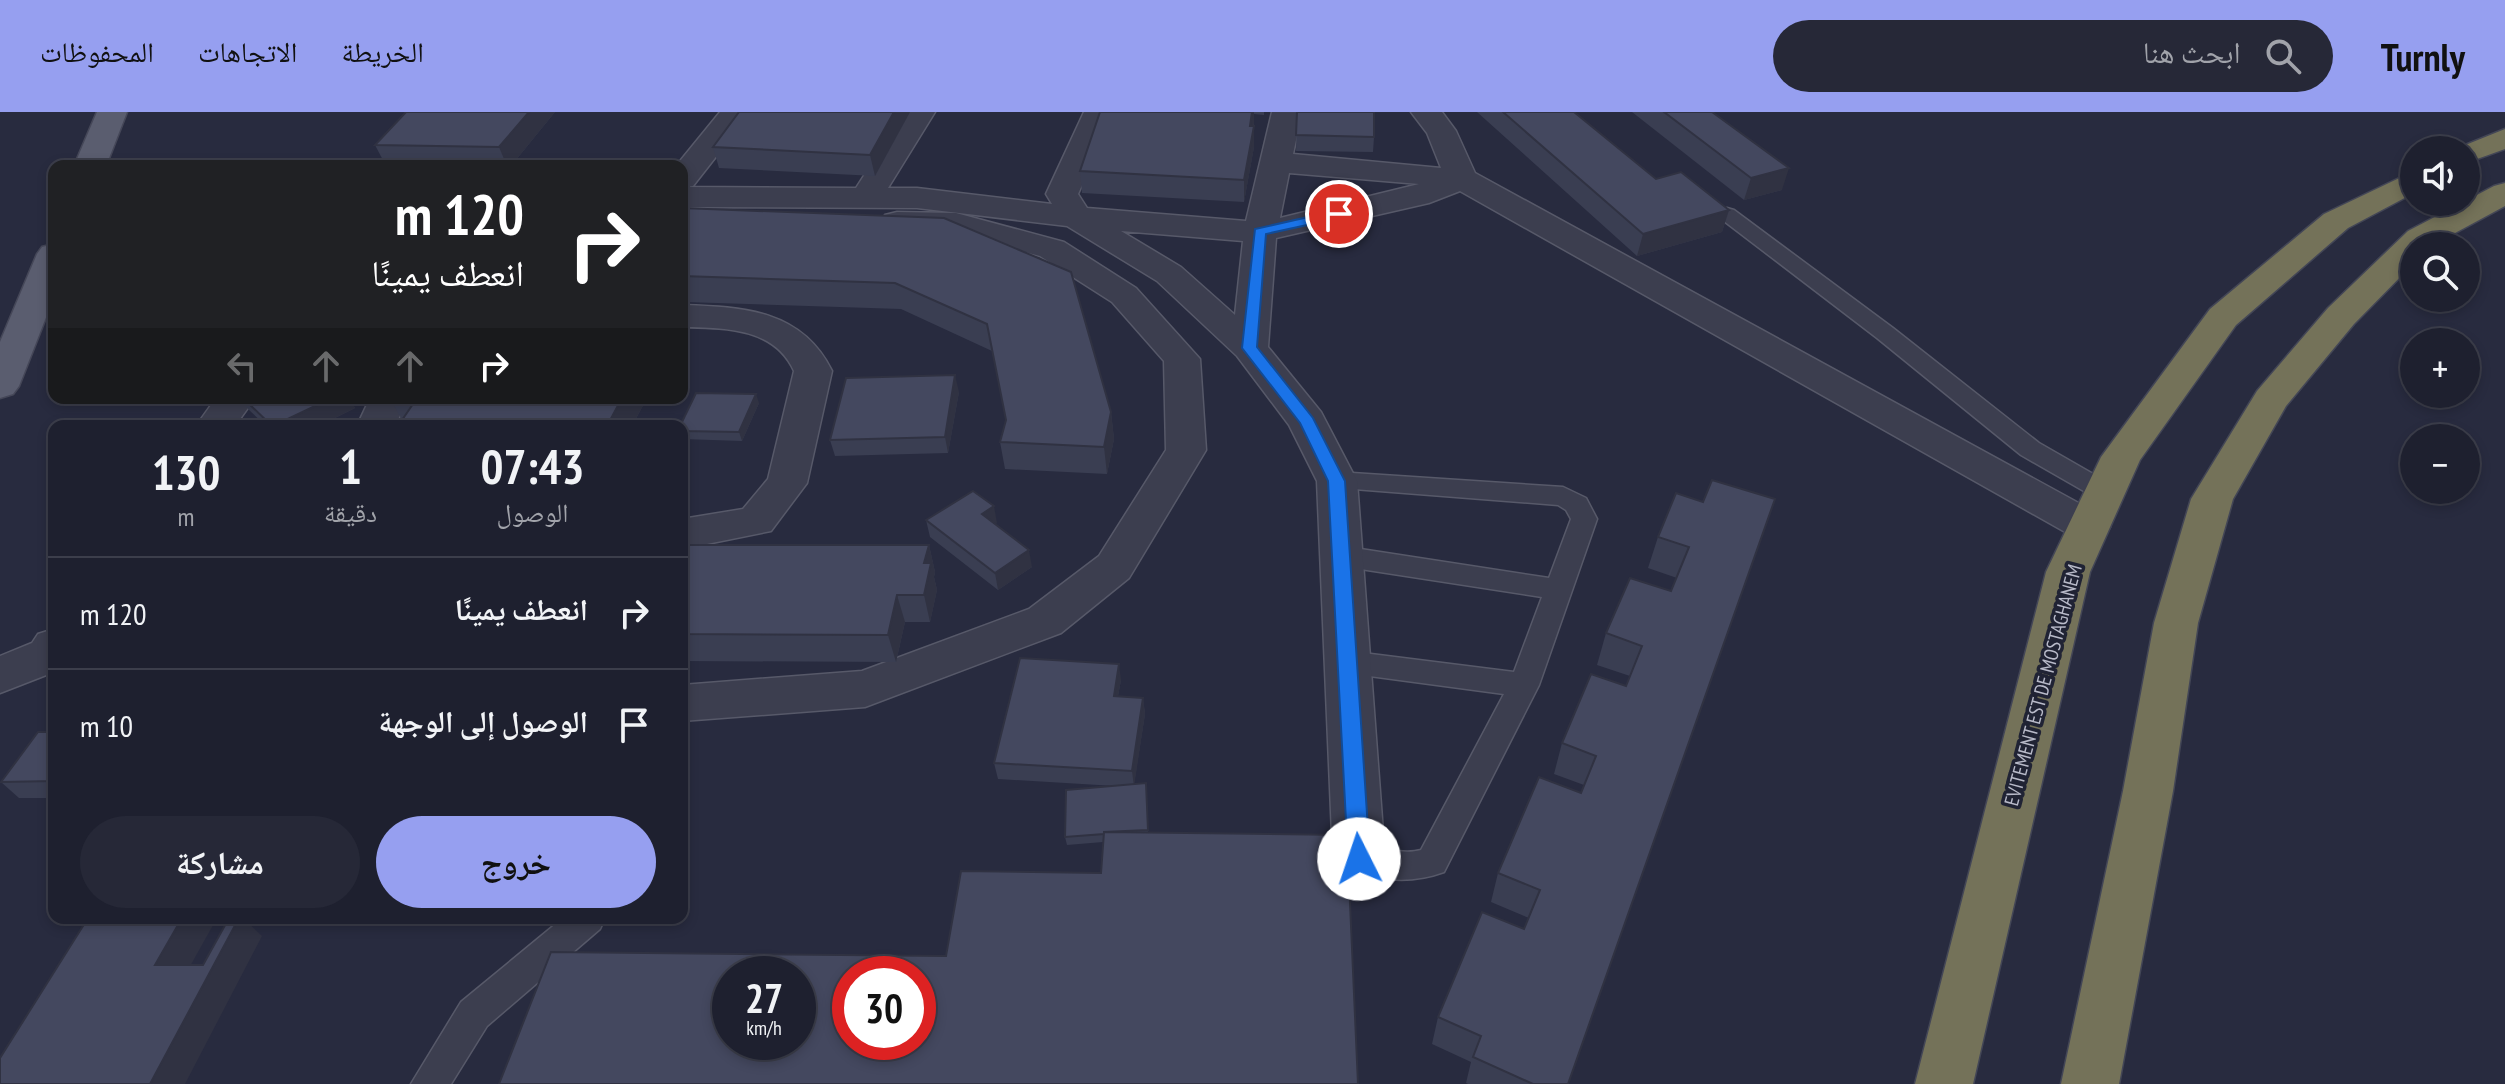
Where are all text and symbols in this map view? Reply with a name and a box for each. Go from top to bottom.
search box [1773,20,2333,92]
text: ابحث هنا [2143,32,2241,71]
text: Turnly [2381,32,2465,81]
text: المحفوظات [40,33,154,70]
text: الاتجاهات [198,33,297,70]
text: الخريطة [341,33,424,70]
icon: search [2261,34,2305,78]
map controls [2400,136,2480,504]
button: sound [2400,136,2480,216]
text: 120 m [395,178,524,250]
pin [1305,180,1373,248]
icon: right [552,192,656,296]
icon: arrive [1317,192,1361,236]
button: search [2400,232,2480,312]
text: انعطف يمينًا [371,249,524,296]
button: + [2400,328,2480,408]
icon: left [220,344,264,388]
icon: ahead [304,344,348,388]
icon: ahead [388,344,432,388]
icon: right [472,344,516,388]
button: − [2400,424,2480,504]
text: 1 [339,435,362,497]
text: 07:43 [481,435,584,497]
text: 130 [152,441,220,503]
text: دقيقة [324,496,377,529]
text: الوصول [497,496,568,529]
text: m [178,500,195,533]
street label: EVITEMENT EST DE MOSTAGHANEM [1998,561,2088,809]
text: انعطف يمينًا [455,589,588,628]
icon: right [612,591,656,635]
text: 120 m [80,594,146,633]
text: الوصول إلى الوجهة [378,701,588,740]
icon: arrive [612,703,656,747]
text: 10 m [80,706,133,745]
button: مشاركة [80,816,360,908]
button: خروج [376,816,656,908]
position arrow [1317,817,1401,901]
speed limit sign: 30 [832,956,936,1060]
text: 27 [745,972,783,1024]
text: km/h [746,1015,782,1041]

